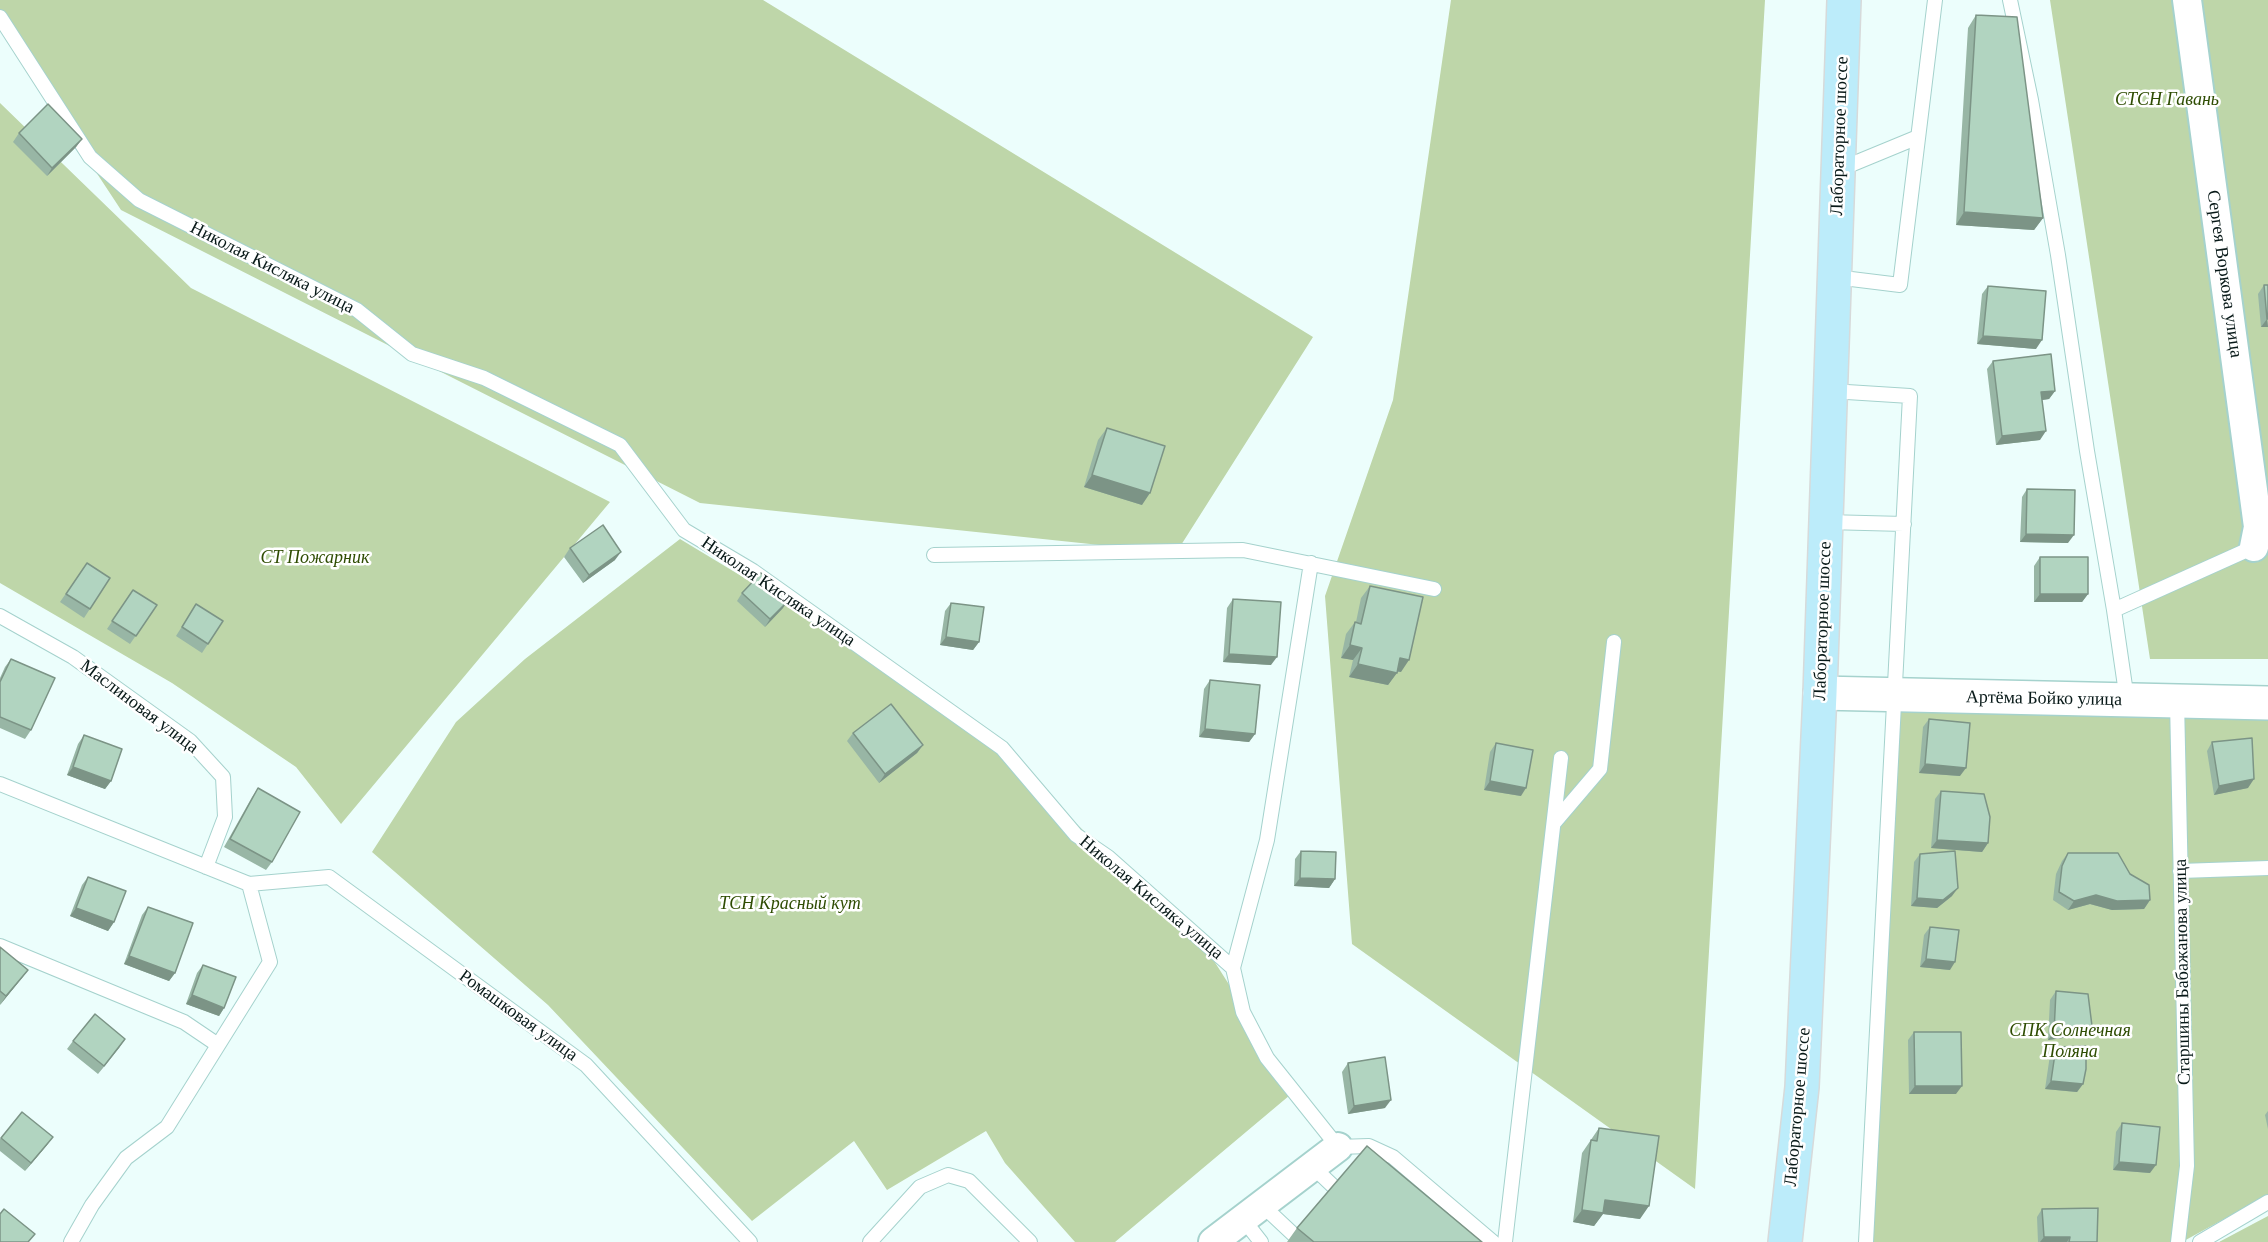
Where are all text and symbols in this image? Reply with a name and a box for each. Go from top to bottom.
street label: Лабораторное шоссе [1826,56,1854,216]
park label: СТСН Гавань [2115,89,2219,111]
street label: Сергея Воркова улица [2202,189,2246,359]
street label: Николая Кисляка улица [186,217,358,319]
street label: Николая Кисляка улица [697,532,859,652]
street label: Лабораторное шоссе [1809,541,1837,701]
park label: СТ Пожарник [261,547,369,569]
street label: Маслиновая улица [76,655,202,759]
street label: Артёма Бойко улица [1966,687,2122,711]
street label: Николая Кисляка улица [1075,831,1227,965]
street label: Старшины Бабажанова улица [2170,859,2196,1085]
park label: ТСН Красный кут [719,893,861,915]
street label: Ромашковая улица [454,966,582,1066]
park label: СПК Солнечная Поляна [2009,1020,2131,1062]
street label: Лабораторное шоссе [1780,1027,1816,1187]

